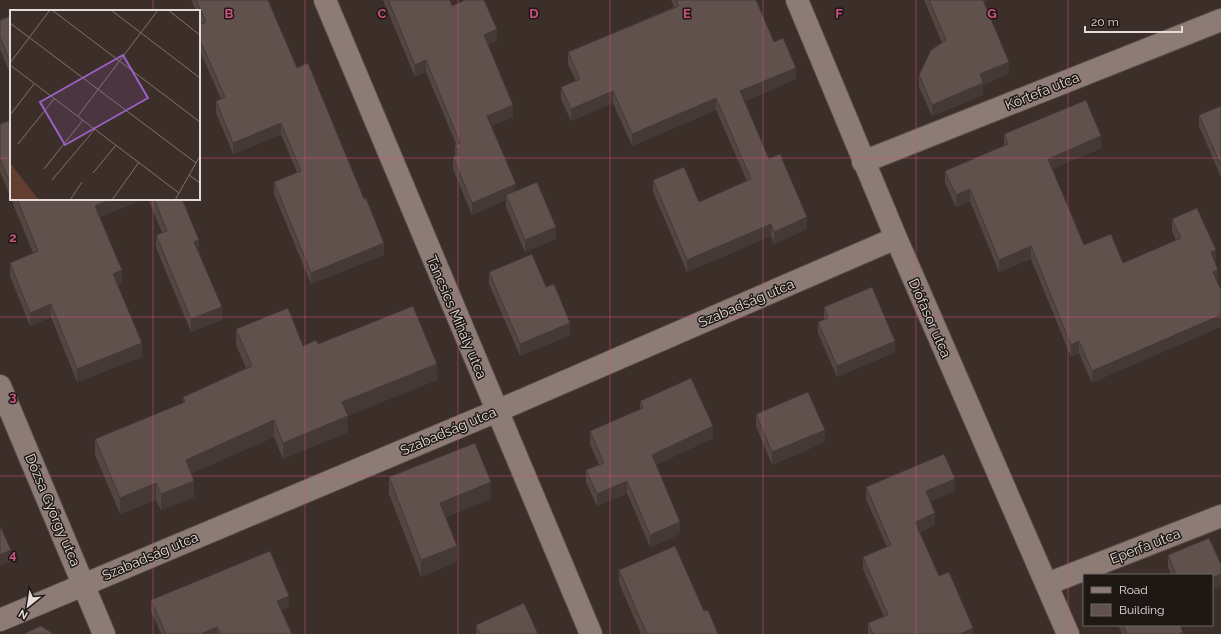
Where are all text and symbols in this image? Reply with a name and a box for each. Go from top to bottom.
text: B [225,6,234,21]
text: C [378,6,387,21]
text: D [529,6,539,21]
text: E [683,6,691,21]
text: F [835,6,843,21]
text: G [987,6,997,21]
scale bar [1085,8,1182,34]
inset map [10,10,200,200]
text: 20 m [1091,15,1119,29]
street label: Körtefa utca [1003,69,1081,113]
text: 2 [9,230,17,245]
street label: Táncsics Mihály utca [424,253,490,381]
street label: Szabadság utca [696,276,796,330]
street label: Diófasor utca [905,276,955,360]
text: 3 [9,389,17,404]
street label: Szabadság utca [398,404,498,458]
street label: Dózsa György utca [22,451,84,569]
street label: Eperfa utca [1107,525,1183,567]
street label: Szabadság utca [100,529,200,583]
text: 4 [9,547,17,562]
legend [1083,574,1213,626]
text: Road [1119,583,1148,597]
north arrow [8,586,48,626]
text: Building [1119,603,1165,617]
text: N [16,606,30,622]

